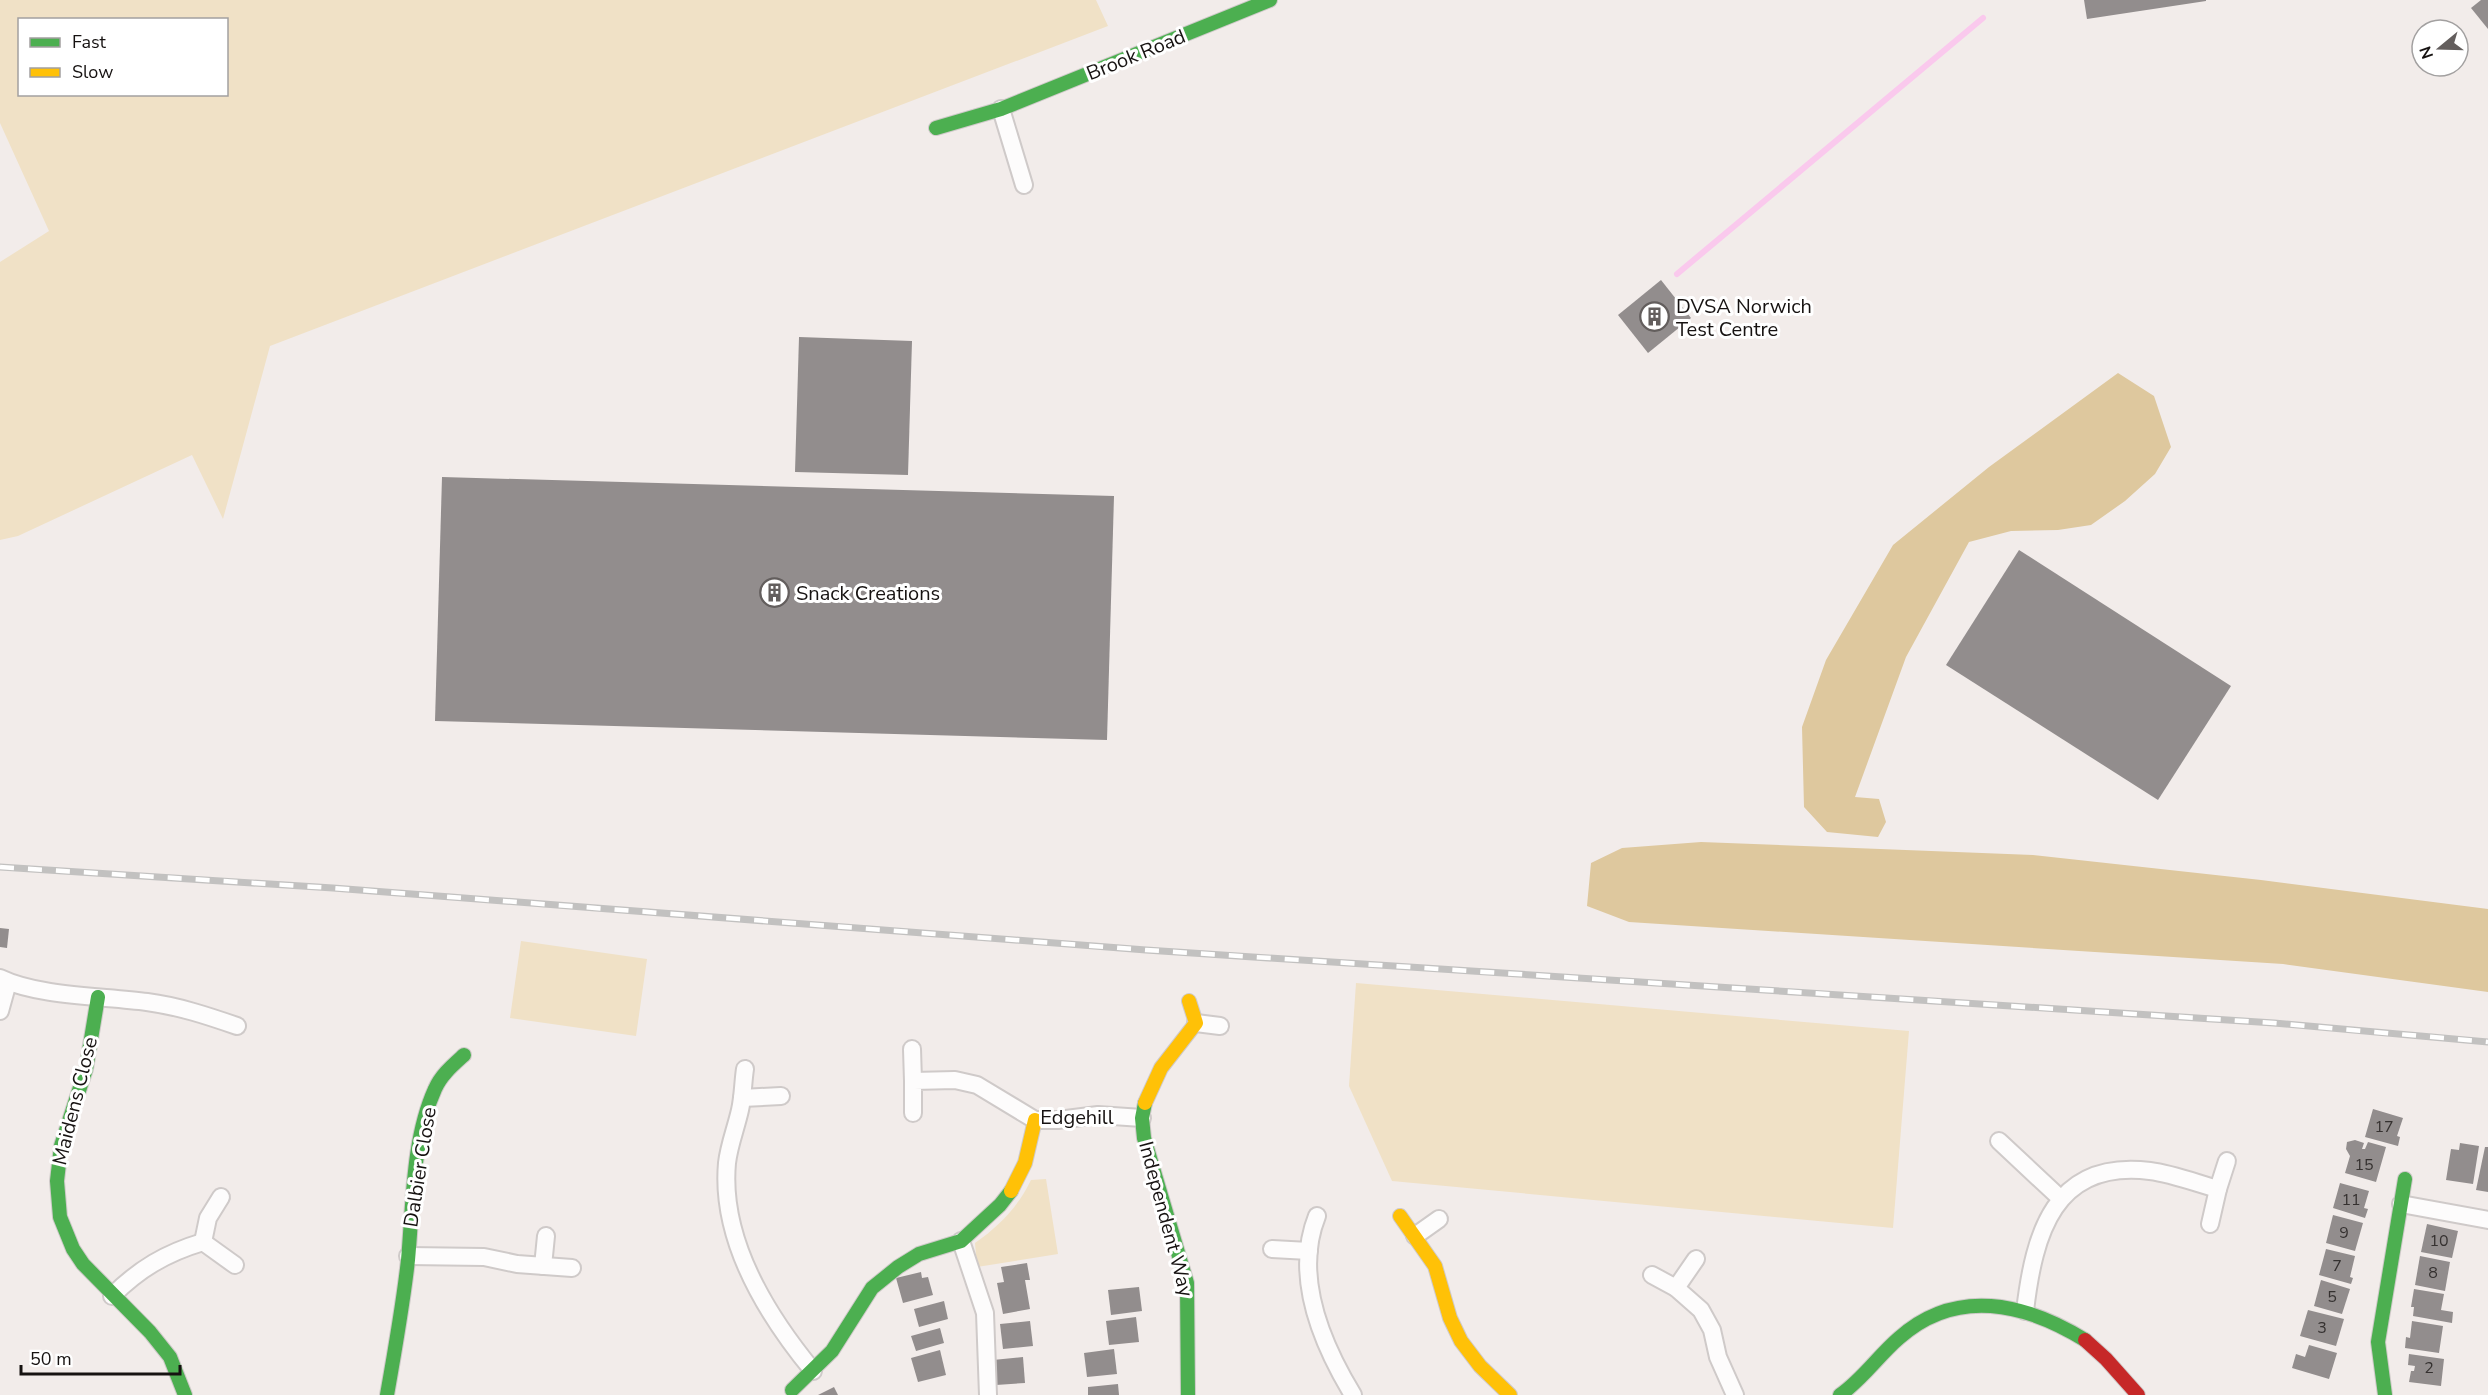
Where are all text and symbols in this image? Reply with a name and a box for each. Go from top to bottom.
legend [18,18,228,96]
north arrow [2410,18,2470,78]
street label: Brook Road [1083,23,1189,87]
text: Fast [72,30,107,54]
text: N [2414,43,2439,62]
text: Slow [72,60,113,84]
place label: DVSA Norwich Test Centre [1676,293,1812,343]
building icon: DVSA Norwich Test Centre [1639,301,1671,333]
building icon: Snack Creations [759,577,791,609]
place label: Snack Creations [796,580,940,607]
street label: Maidens Close [46,1034,104,1168]
street label: Edgehill [1040,1104,1114,1131]
street label: Dalbier Close [397,1105,443,1229]
house number: 17 [2374,1116,2394,1138]
street label: Independent Way [1132,1138,1200,1300]
house number: 15 [2354,1154,2374,1176]
house number: 11 [2341,1189,2361,1211]
house number: 9 [2339,1222,2349,1244]
house number: 10 [2429,1230,2449,1252]
house number: 7 [2332,1255,2342,1277]
house number: 8 [2428,1262,2438,1284]
house number: 5 [2327,1286,2337,1308]
house number: 3 [2317,1317,2327,1339]
scale bar [21,1338,180,1376]
text: 50 m [30,1347,72,1371]
house number: 2 [2424,1357,2434,1379]

